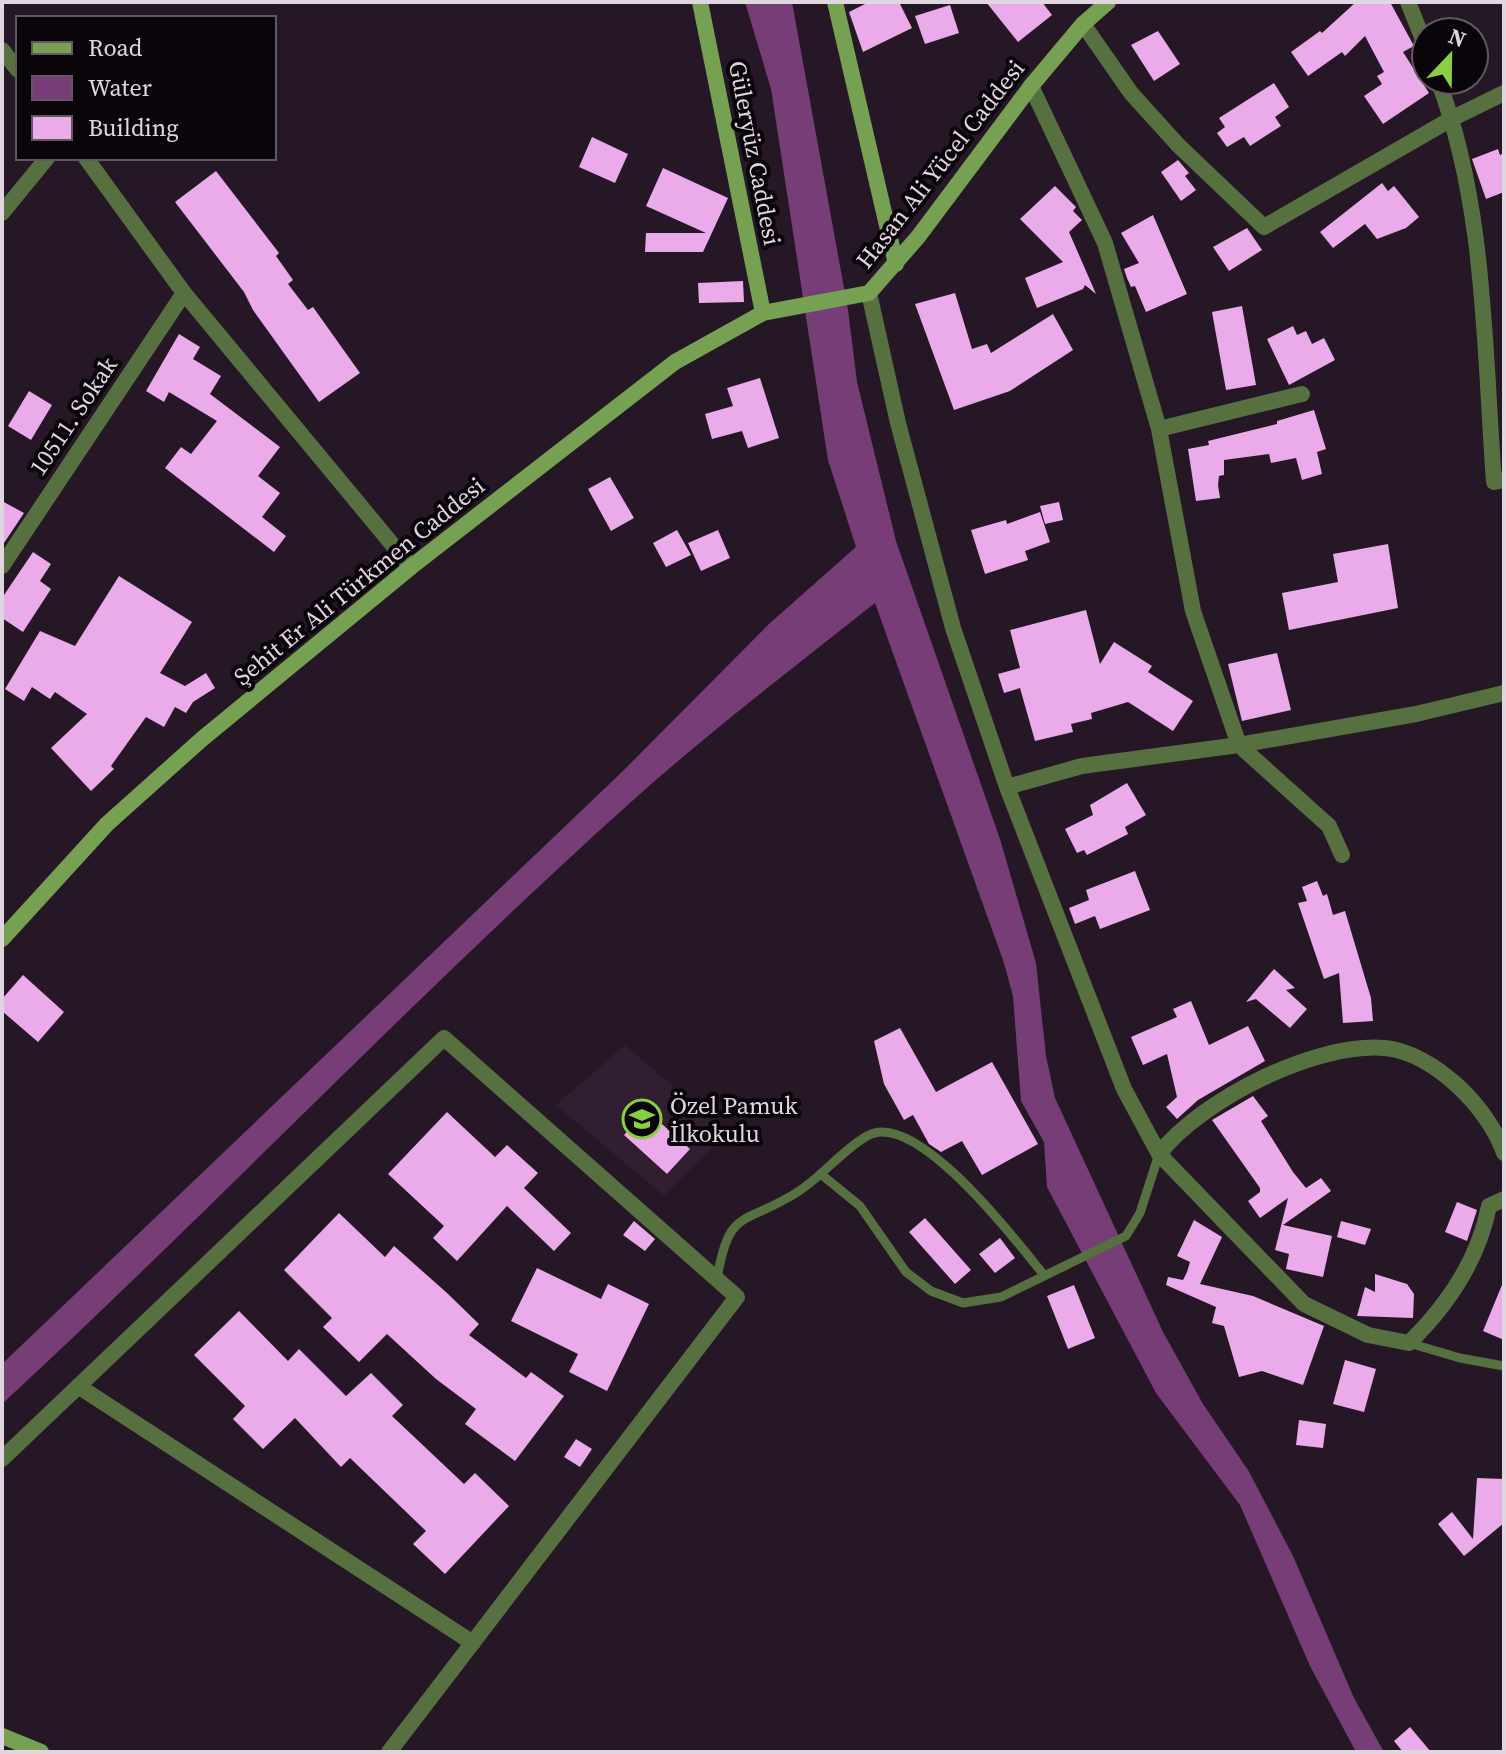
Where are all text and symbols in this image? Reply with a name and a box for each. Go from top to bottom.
legend [16,16,276,160]
north arrow [1410,16,1490,96]
text: N [1444,21,1471,54]
text: Road [88,31,143,64]
street label: Hasan Ali Yücel Caddesi [848,53,1032,275]
street label: Güleryüz Caddesi [721,58,789,248]
text: Water [88,71,152,104]
text: Building [88,111,179,144]
street label: 10511. Sokak [21,349,125,482]
street label: Şehit Er Ali Türkmen Caddesi [227,469,491,693]
place label: Özel Pamuk İlkokulu [670,1089,798,1150]
school or university icon: Özel Pamuk İlkokulu [621,1098,663,1140]

